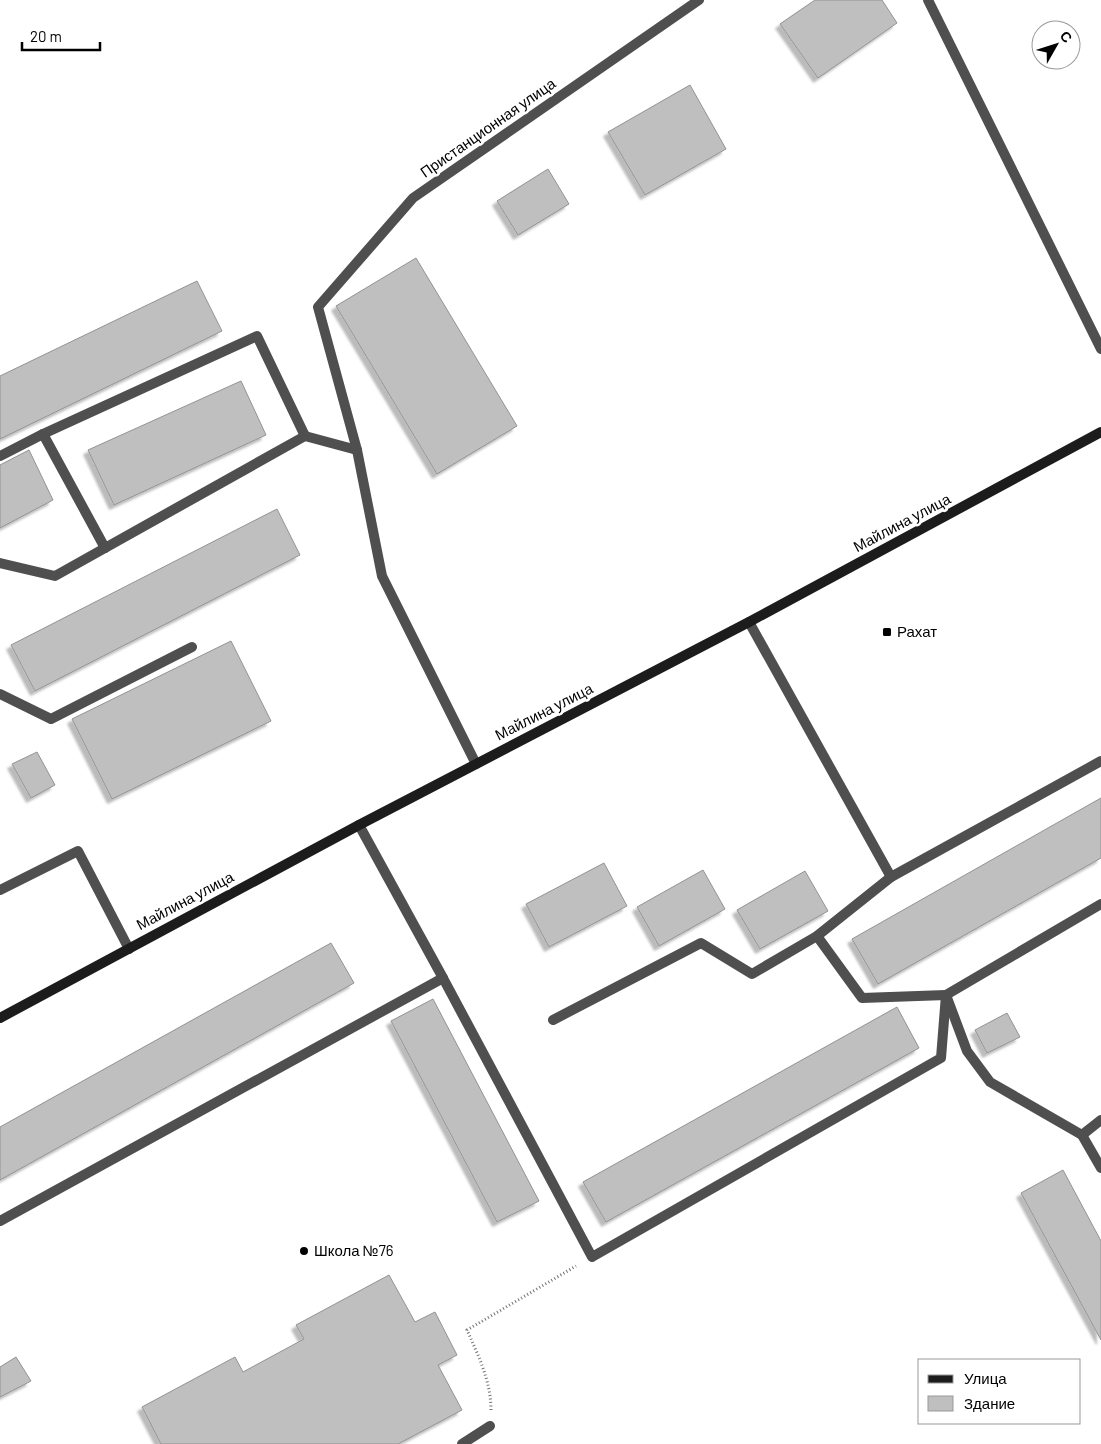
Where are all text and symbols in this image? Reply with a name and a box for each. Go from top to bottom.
scale bar [22,20,100,52]
north arrow [1031,20,1081,70]
text: 20 m [30,27,62,45]
text: С [1057,27,1076,46]
street label: Пристанционная улица [416,73,559,181]
street label: Майлина улица [850,489,954,555]
place label: Рахат [897,622,937,640]
marker: Рахат [881,626,893,638]
street label: Майлина улица [492,678,596,744]
street label: Майлина улица [133,867,237,933]
place label: Школа №76 [314,1241,394,1259]
marker: Школа №76 [298,1245,310,1257]
legend [918,1359,1081,1424]
text: Улица [964,1369,1007,1387]
text: Здание [964,1394,1015,1412]

